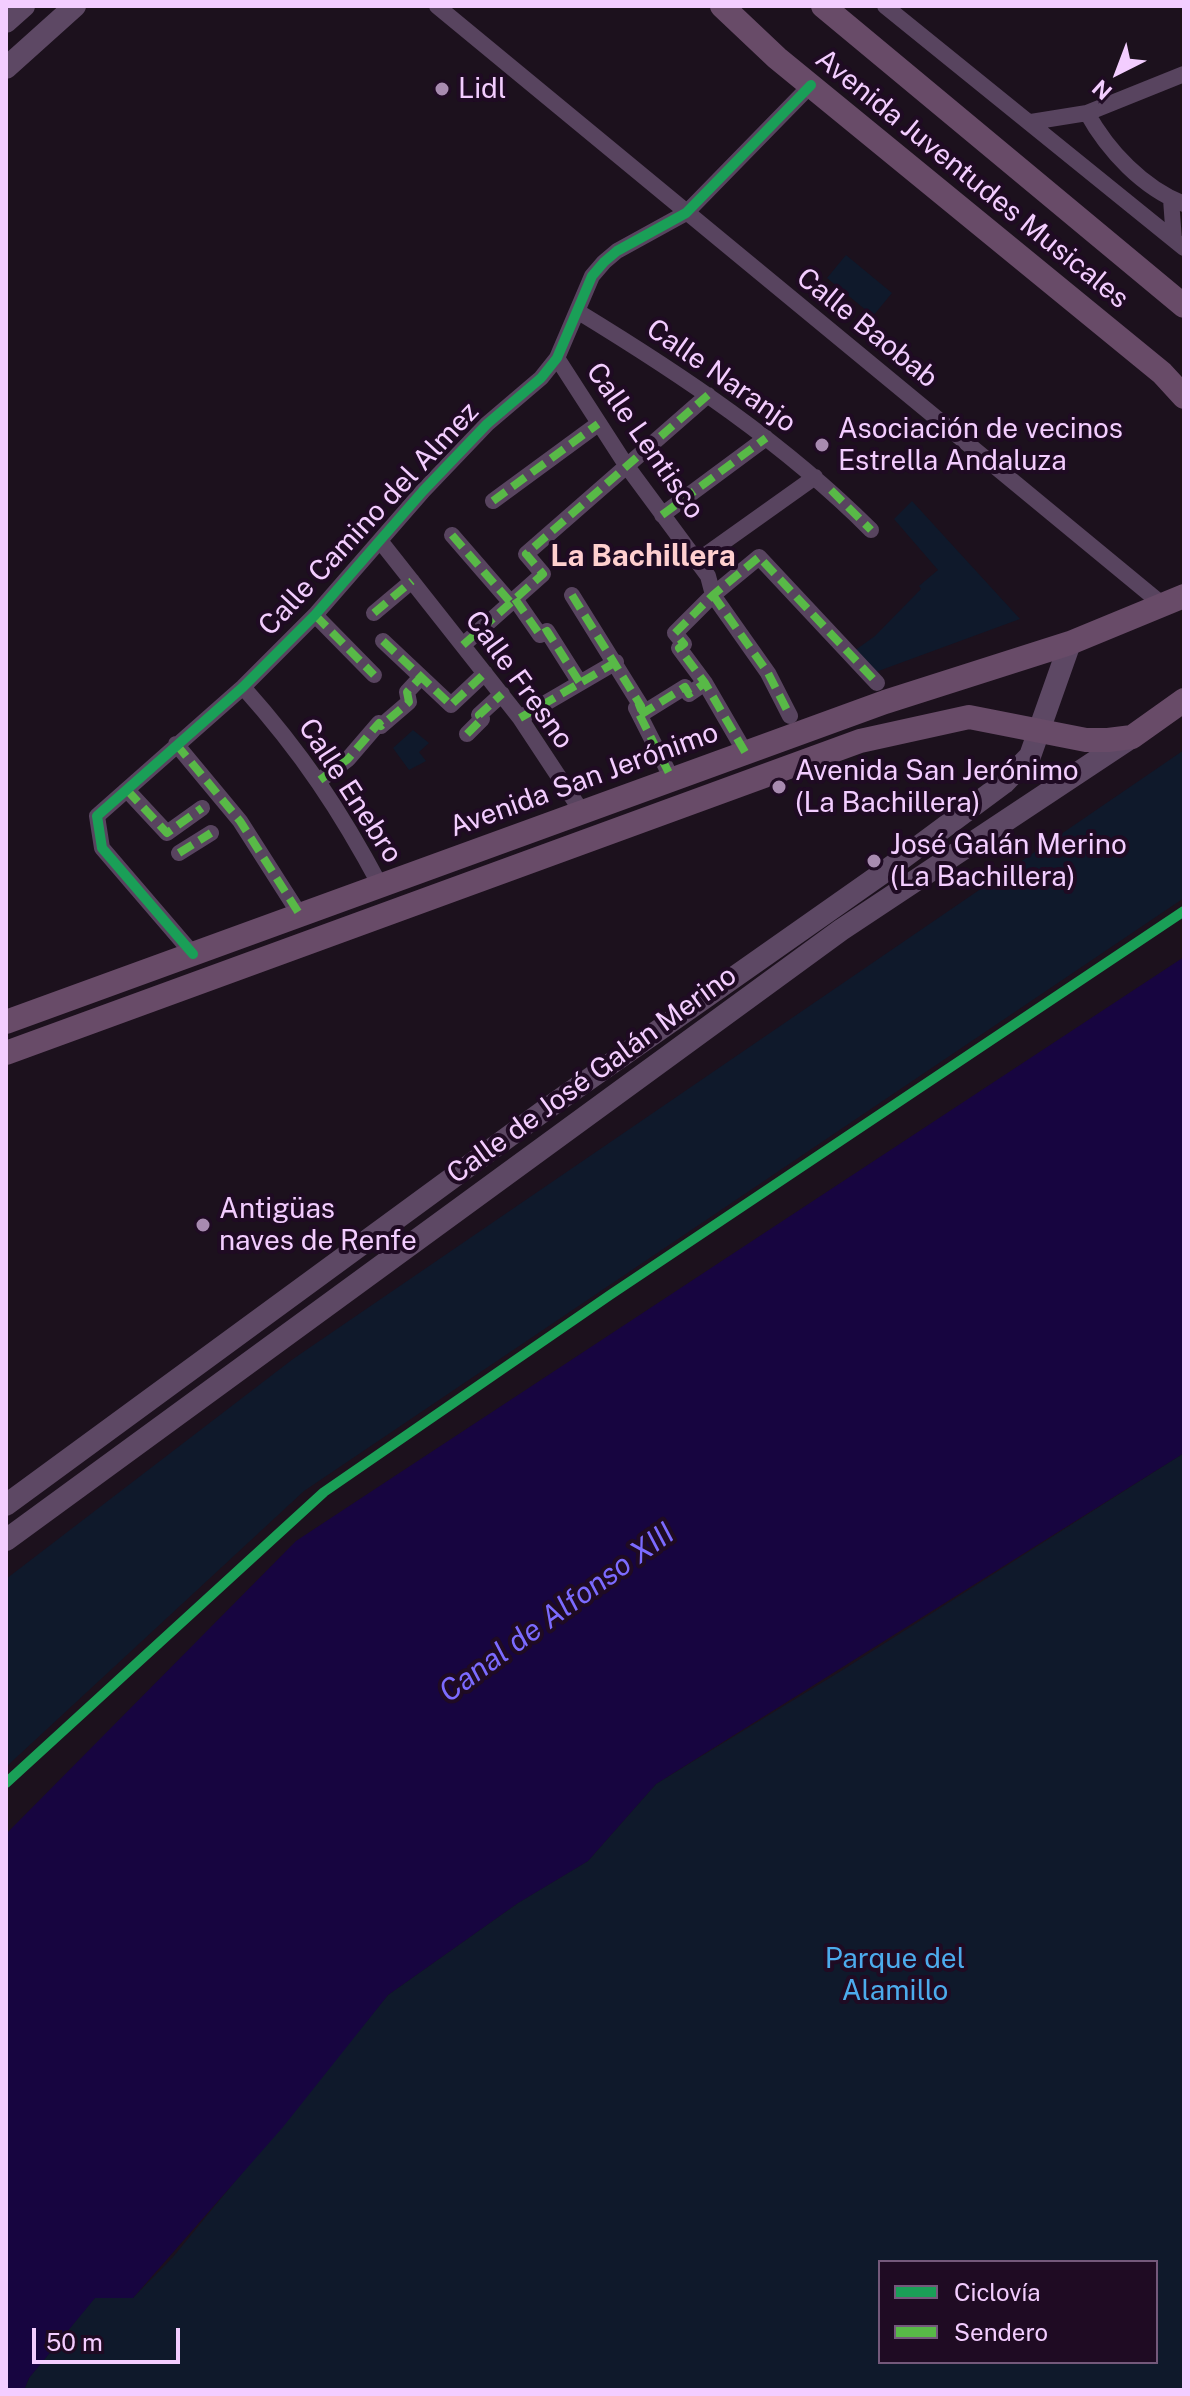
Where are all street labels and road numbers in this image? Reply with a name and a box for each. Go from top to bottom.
street label: Avenida Juventudes Musicales [809,42,1135,316]
street label: Calle Baobab [790,261,944,395]
street label: Calle Naranjo [640,312,802,440]
street label: Calle Lentisco [579,356,711,526]
street label: Calle Camino del Almez [252,395,486,643]
street label: Calle Fresno [458,604,580,756]
street label: Calle Enebro [291,713,409,869]
street label: Avenida San Jerónimo [445,716,723,844]
street label: Calle de José Galán Merino [441,959,743,1191]

